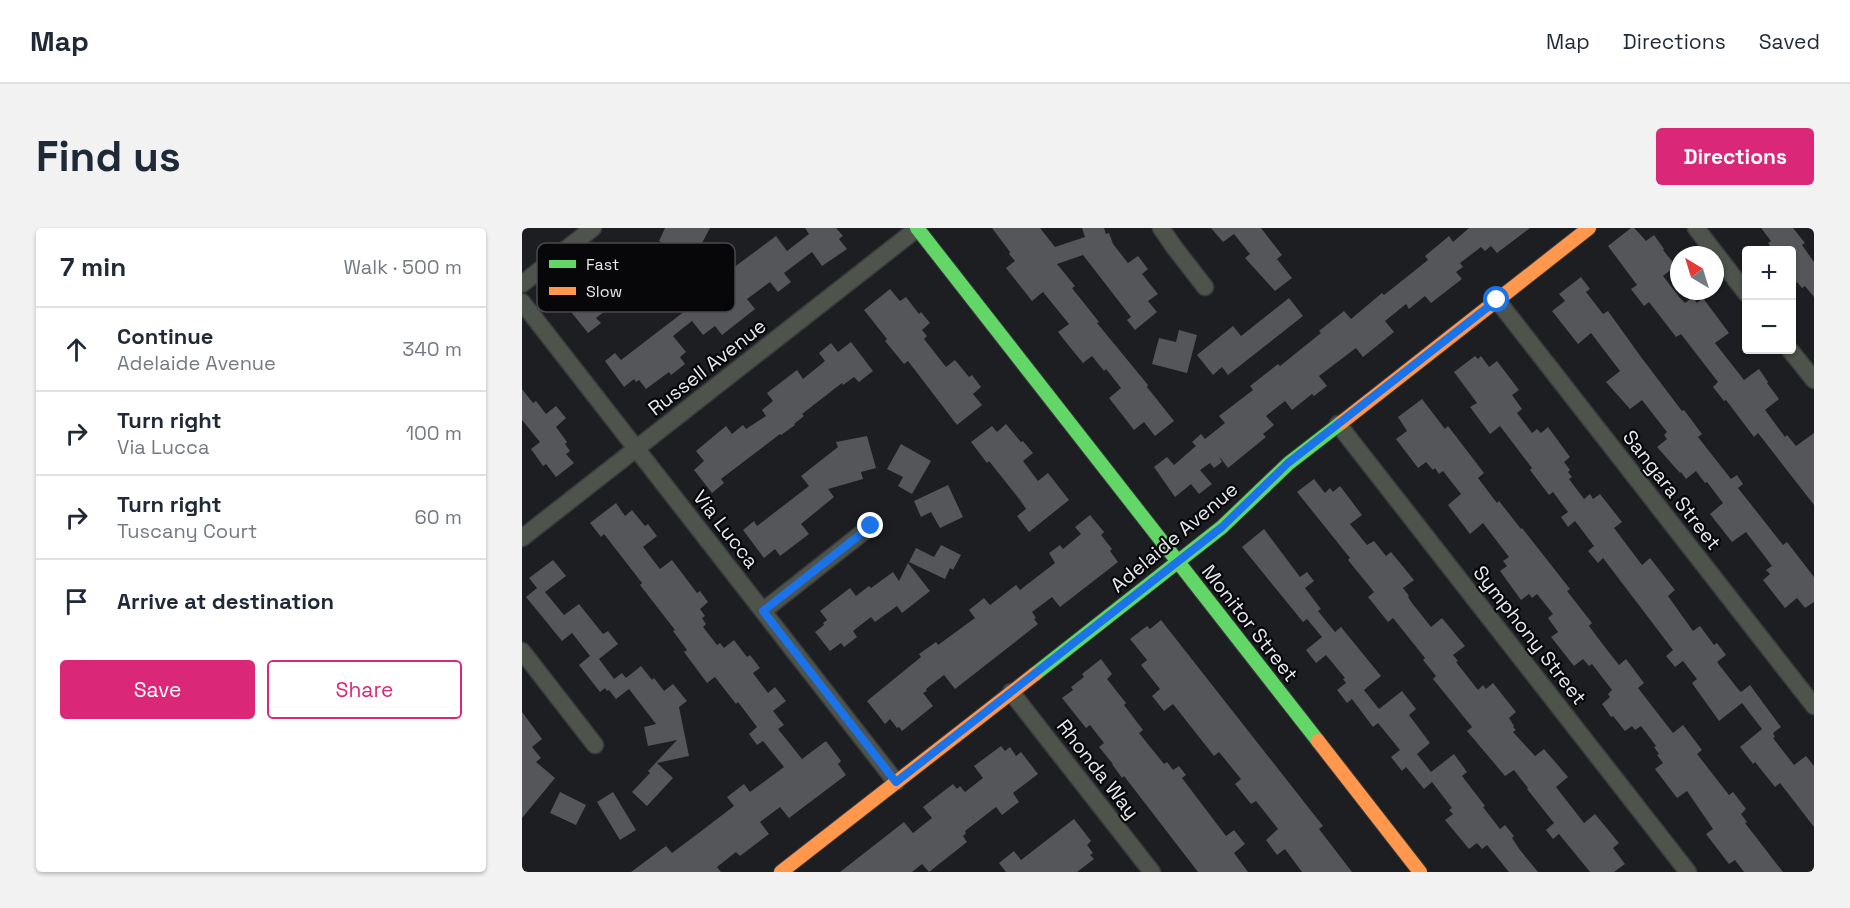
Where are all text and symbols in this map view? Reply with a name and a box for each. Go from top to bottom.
text: Map [30,23,89,59]
text: Map [1546,28,1590,55]
text: Directions [1623,28,1726,55]
text: Saved [1759,28,1820,55]
button: Directions [1656,128,1814,185]
text: Find us [36,130,181,183]
legend [537,243,735,312]
north arrow [1670,246,1724,300]
map controls [1742,246,1796,354]
button: + [1742,246,1796,300]
text: 7 min [60,250,126,284]
text: Walk · 500 m [344,254,462,280]
text: Fast [586,254,619,275]
text: Slow [586,281,622,302]
route start [1483,286,1509,312]
button: − [1742,300,1796,354]
street label: Russell Avenue [643,313,771,421]
text: Continue [117,322,213,350]
icon: ahead [60,333,93,366]
text: 340 m [402,336,462,362]
text: Adelaide Avenue [117,350,276,376]
text: Turn right [117,406,222,434]
icon: right [60,417,93,450]
text: 100 m [406,420,462,446]
street label: Sangara Street [1617,425,1727,555]
text: Via Lucca [117,434,209,460]
street label: Adelaide Avenue [1105,476,1243,598]
street label: Via Lucca [687,485,765,573]
text: Turn right [117,490,222,518]
icon: right [60,501,93,534]
text: 60 m [415,504,462,530]
route end [857,512,883,538]
text: Tuscany Court [117,518,257,544]
street label: Monitor Street [1196,559,1304,687]
street label: Symphony Street [1467,560,1593,710]
icon: arrive [60,585,93,618]
text: Arrive at destination [117,587,334,615]
button: Save [60,660,255,719]
button: Share [267,660,462,719]
street label: Rhonda Way [1051,714,1145,824]

